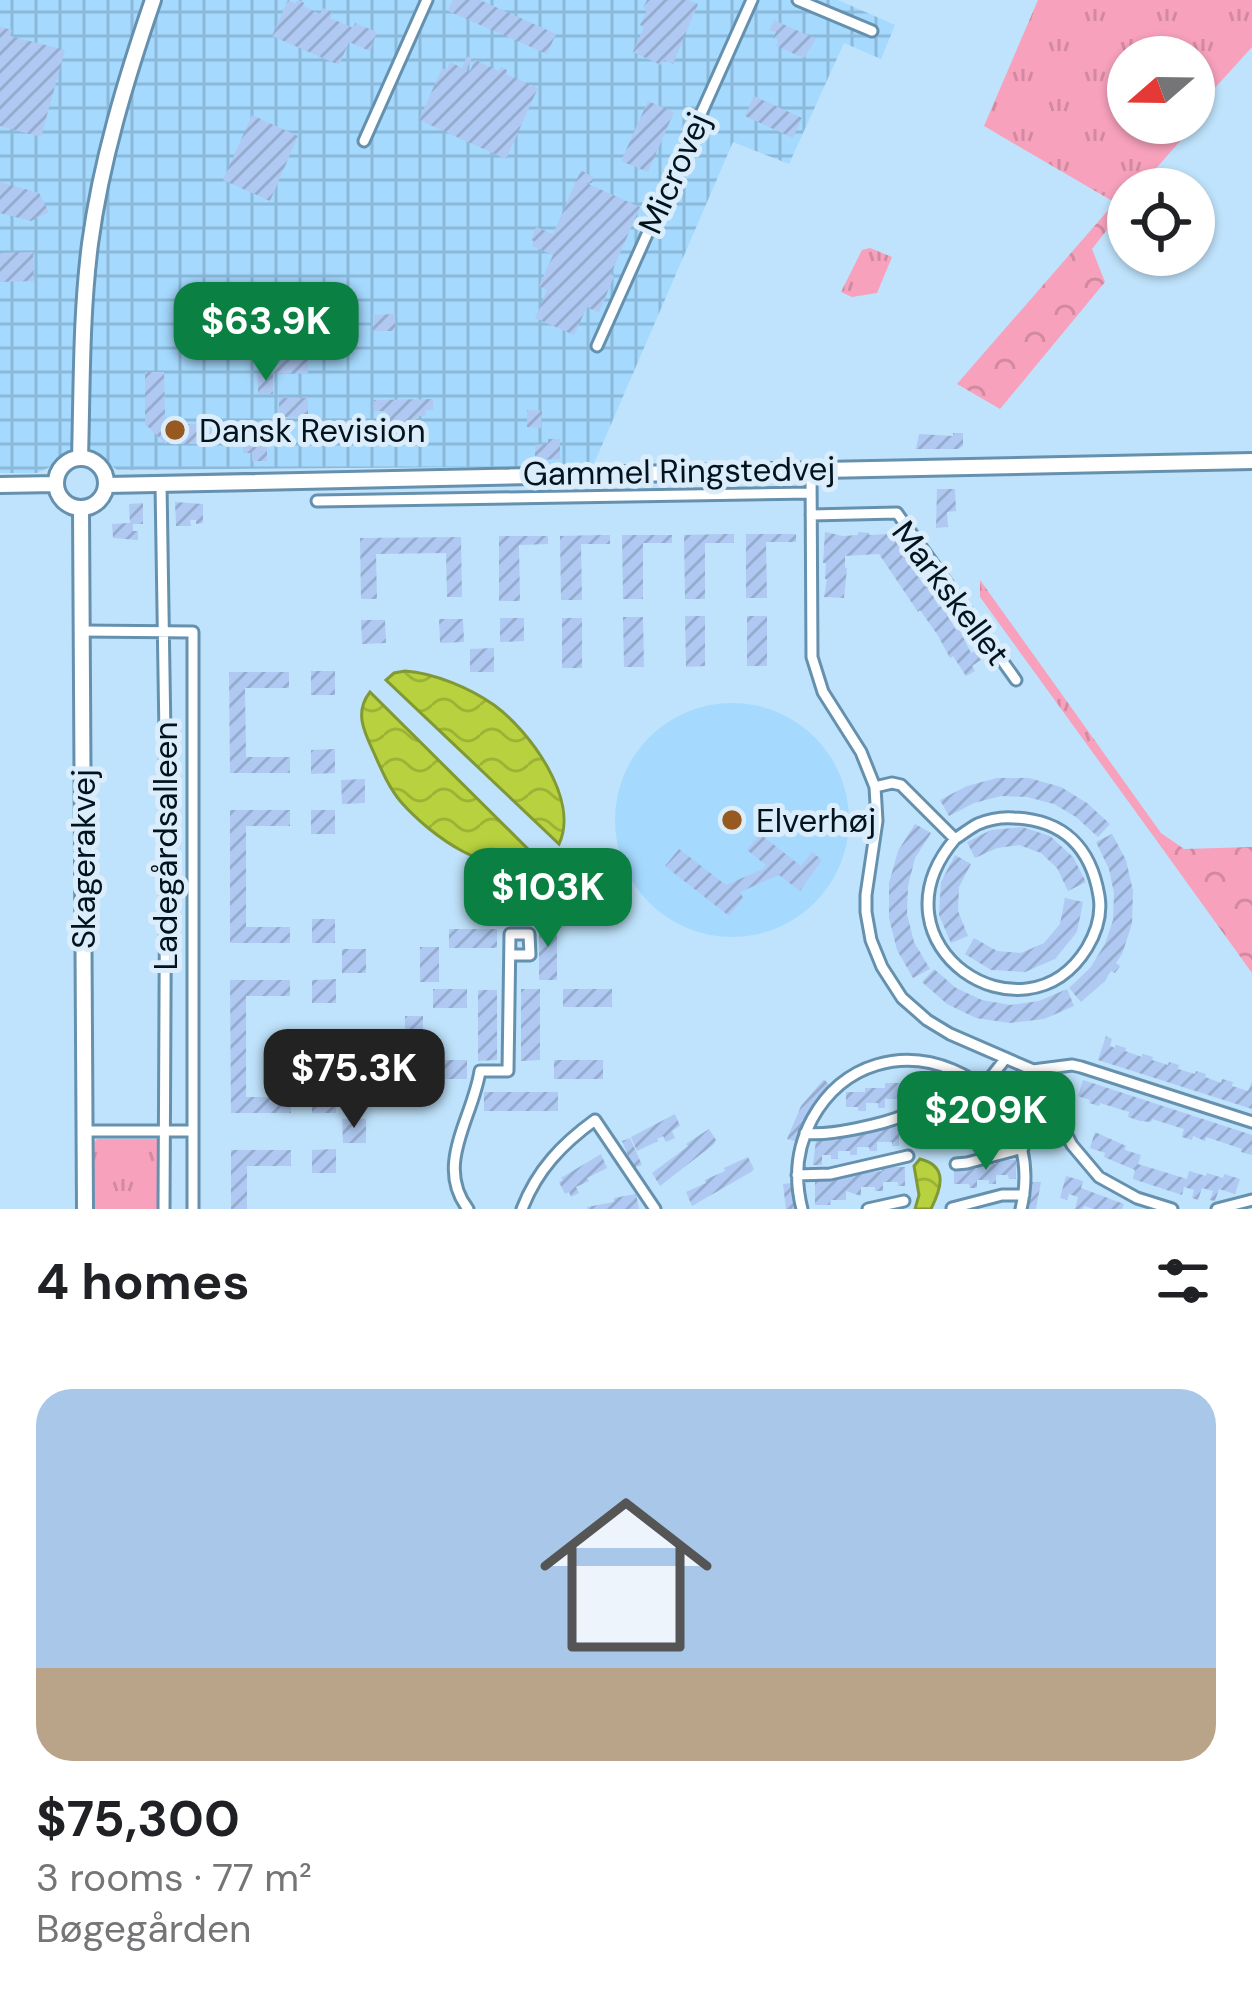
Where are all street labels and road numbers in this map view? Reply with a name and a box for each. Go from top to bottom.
street label: Microvej [628,106,720,240]
street label: Gammel Ringstedvej [522,447,836,495]
street label: Markskellet [883,512,1019,674]
street label: Ladegårdsalleen [144,722,187,971]
street label: Skagerakvej [62,769,105,949]

